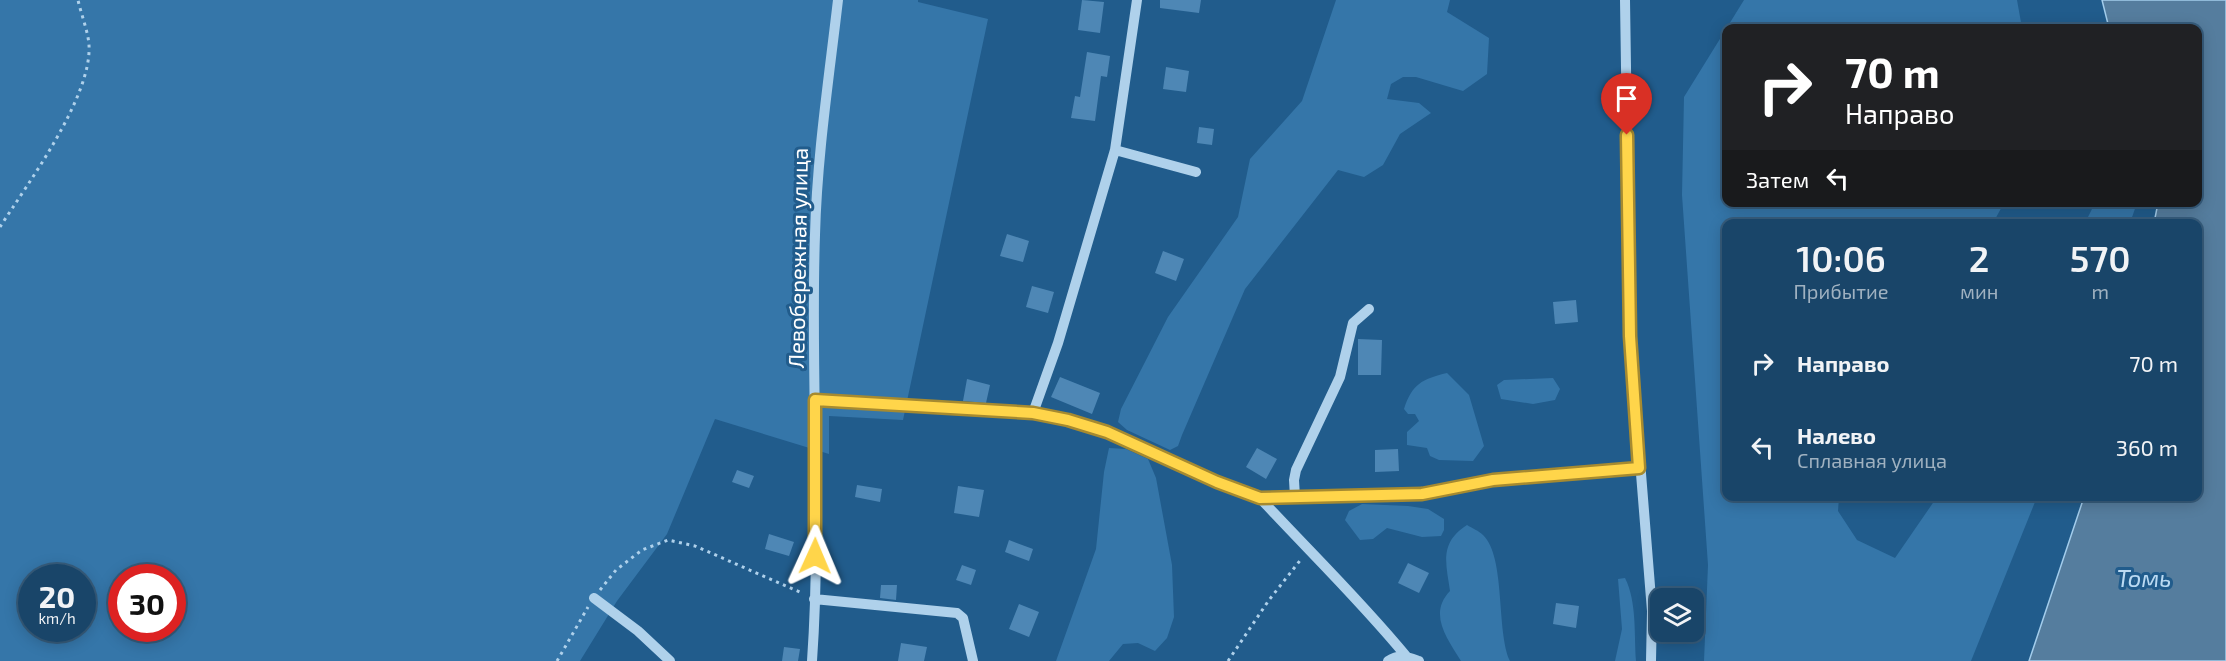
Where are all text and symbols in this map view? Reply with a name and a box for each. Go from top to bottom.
text: 70 m [1845,46,1940,96]
icon: right [1746,48,1824,126]
pin [1601,73,1652,135]
icon: arrive [1610,82,1643,115]
text: Направо [1845,97,1954,129]
street label: Левобережная улица [782,147,813,369]
icon: left [1821,162,1854,195]
text: Затем [1746,166,1809,192]
text: 10:06 [1796,236,1886,279]
text: 2 [1969,236,1989,279]
text: 570 [2070,236,2131,279]
text: Прибытие [1793,279,1889,303]
text: мин [1960,279,1998,303]
text: m [2091,279,2109,303]
icon: right [1746,347,1779,380]
text: Направо [1797,350,1890,376]
text: 70 m [2129,350,2178,376]
text: Налево [1797,422,1876,448]
icon: left [1746,431,1779,464]
text: 360 m [2116,434,2178,460]
text: Сплавная улица [1797,448,1947,472]
position arrow [783,524,847,588]
water label: Томь [2117,563,2171,592]
speed limit sign: 30 [108,564,186,642]
text: 20 [39,578,75,614]
map controls [1650,588,1704,642]
button: layers [1650,588,1704,642]
text: km/h [38,609,76,627]

